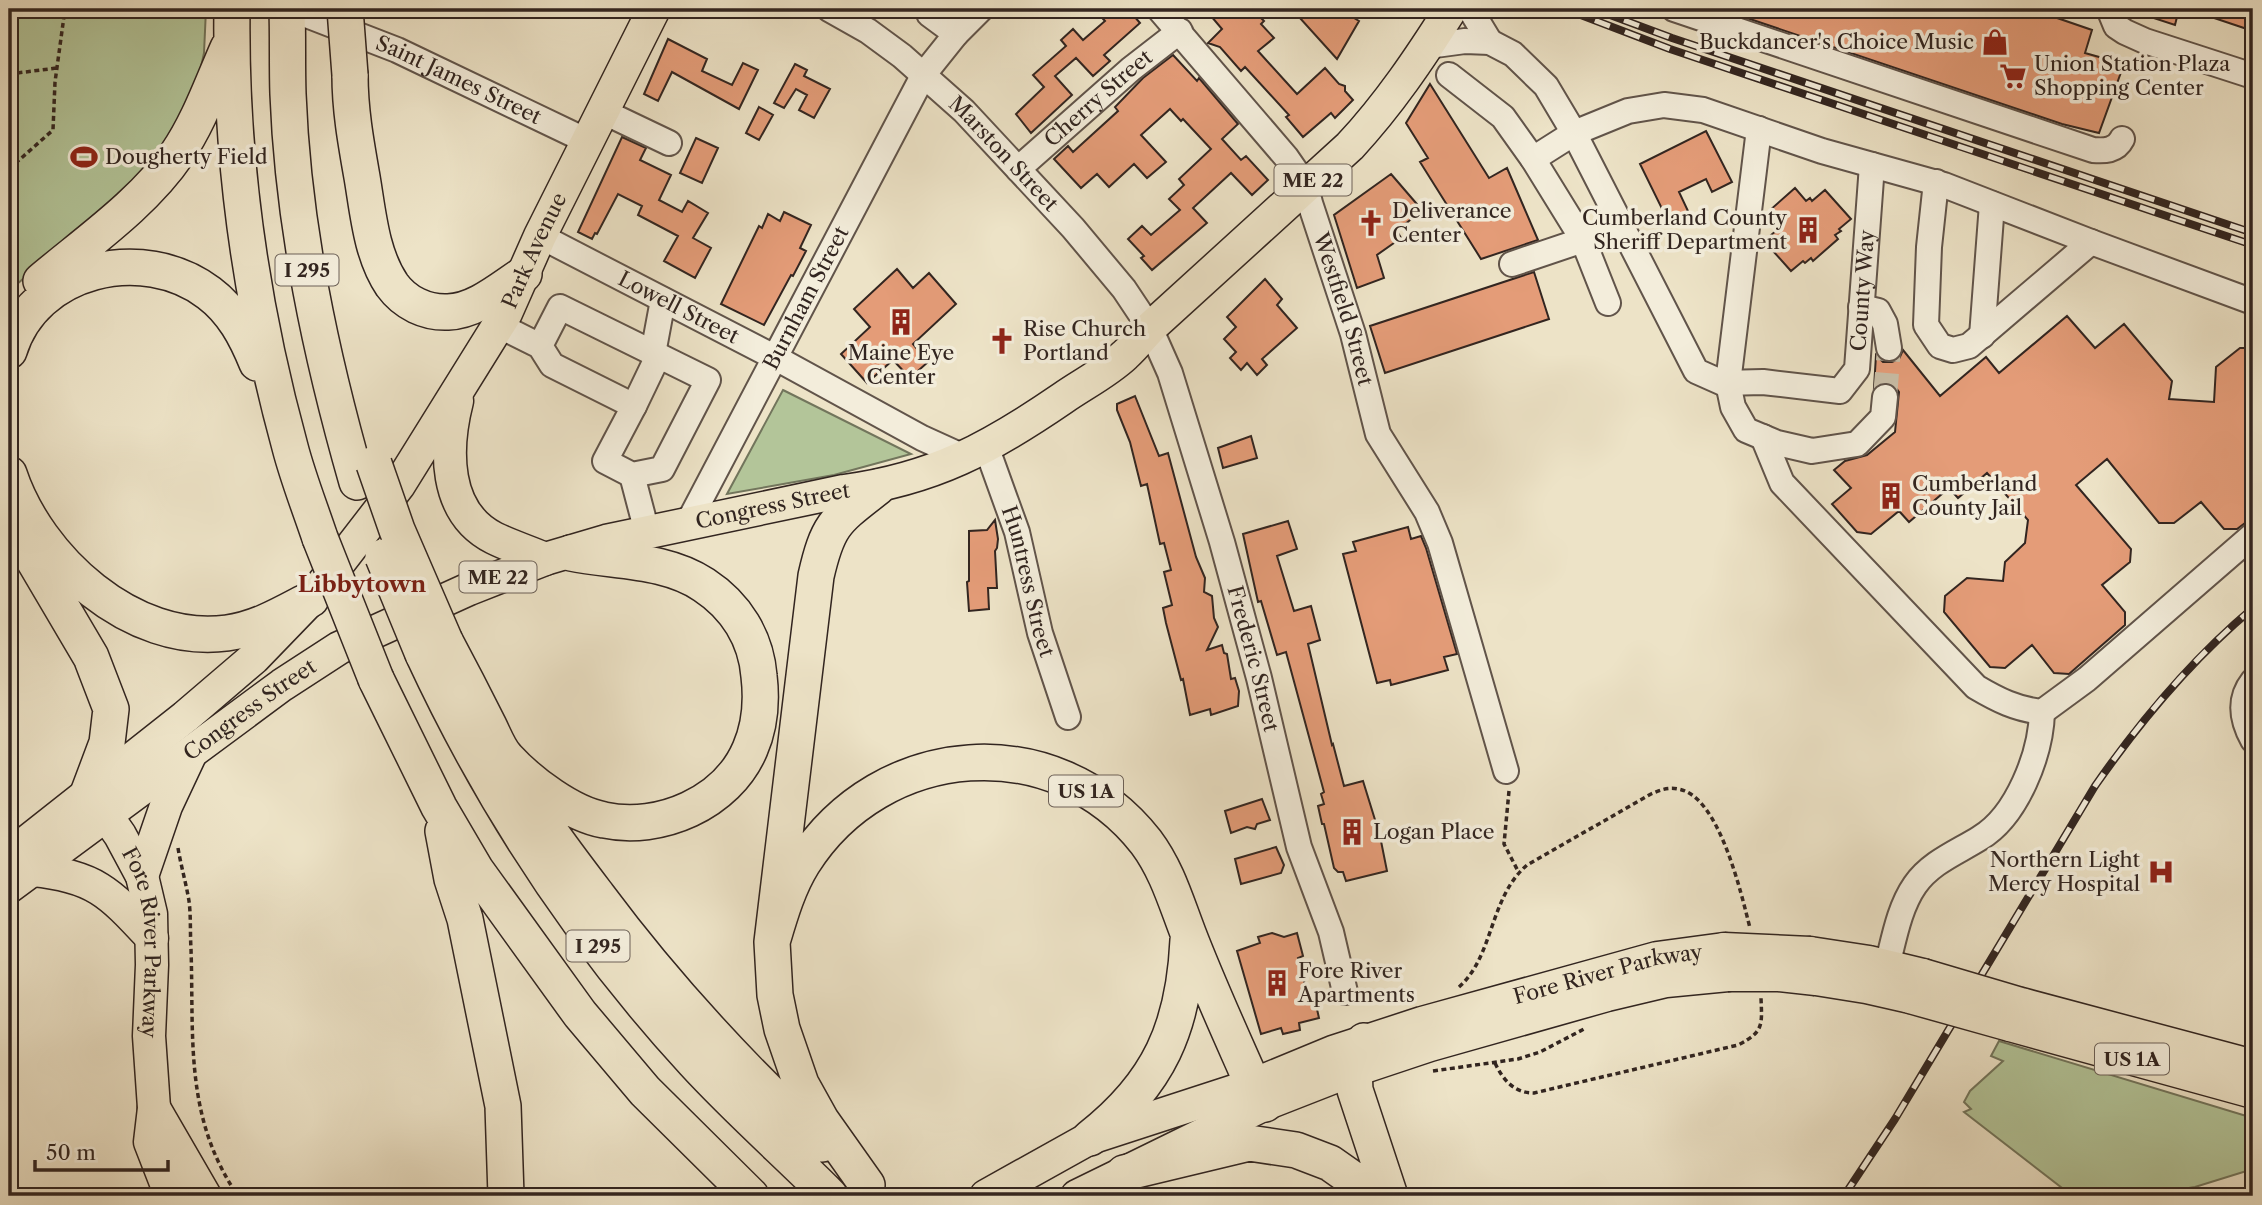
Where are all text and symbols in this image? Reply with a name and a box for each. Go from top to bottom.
shop icon: Buckdancer's Choice Music [1980,27,2010,57]
place label: Buckdancer's Choice Music [1699,29,1974,54]
street label: Saint James Street [372,30,546,129]
street label: Cherry Street [1039,44,1157,152]
place label: Union Station Plaza Shopping Center [2034,51,2231,100]
supermarket icon: Union Station Plaza Shopping Center [1998,61,2028,91]
street label: Marston Street [944,91,1064,217]
sports icon: Dougherty Field [69,142,99,172]
place label: Dougherty Field [105,144,268,169]
road number: ME 22 [1274,164,1352,196]
street label: Park Avenue [497,189,572,312]
place label: Deliverance Center [1392,198,1511,247]
place label: Cumberland County Sheriff Department [1582,205,1788,254]
church icon: Deliverance Center [1356,208,1386,238]
building icon: Cumberland County Sheriff Department [1793,215,1823,245]
street label: Burnham Street [758,221,854,374]
street label: Westfield Street [1308,228,1379,389]
street label: County Way [1845,229,1879,352]
road number: I 295 [276,254,338,286]
street label: Lowell Street [614,266,744,349]
building icon: Maine Eye Center [886,307,916,337]
place label: Rise Church Portland [1023,316,1146,365]
church icon: Rise Church Portland [987,326,1017,356]
place label: Maine Eye Center [848,340,954,389]
place label: Cumberland County Jail [1912,471,2037,520]
street label: Congress Street [693,477,852,534]
building icon: Cumberland County Jail [1876,481,1906,511]
street label: Huntress Street [997,502,1060,661]
road number: ME 22 [460,562,536,592]
district label: Libbytown [298,570,427,598]
street label: Frederic Street [1222,583,1284,735]
street label: Congress Street [178,653,321,766]
road number: US 1A [1049,776,1123,806]
building icon: Logan Place [1337,817,1367,847]
place label: Logan Place [1373,819,1494,844]
street label: Fore River Parkway [117,843,165,1039]
place label: Northern Light Mercy Hospital [1988,847,2141,896]
hospital icon: Northern Light Mercy Hospital [2146,857,2176,887]
road number: I 295 [566,930,630,962]
street label: Fore River Parkway [1510,939,1704,1009]
place label: Fore River Apartments [1297,958,1415,1007]
building icon: Fore River Apartments [1262,968,1292,998]
road number: US 1A [2095,1044,2169,1074]
scale bar [35,1128,168,1172]
text: 50 m [46,1140,96,1165]

